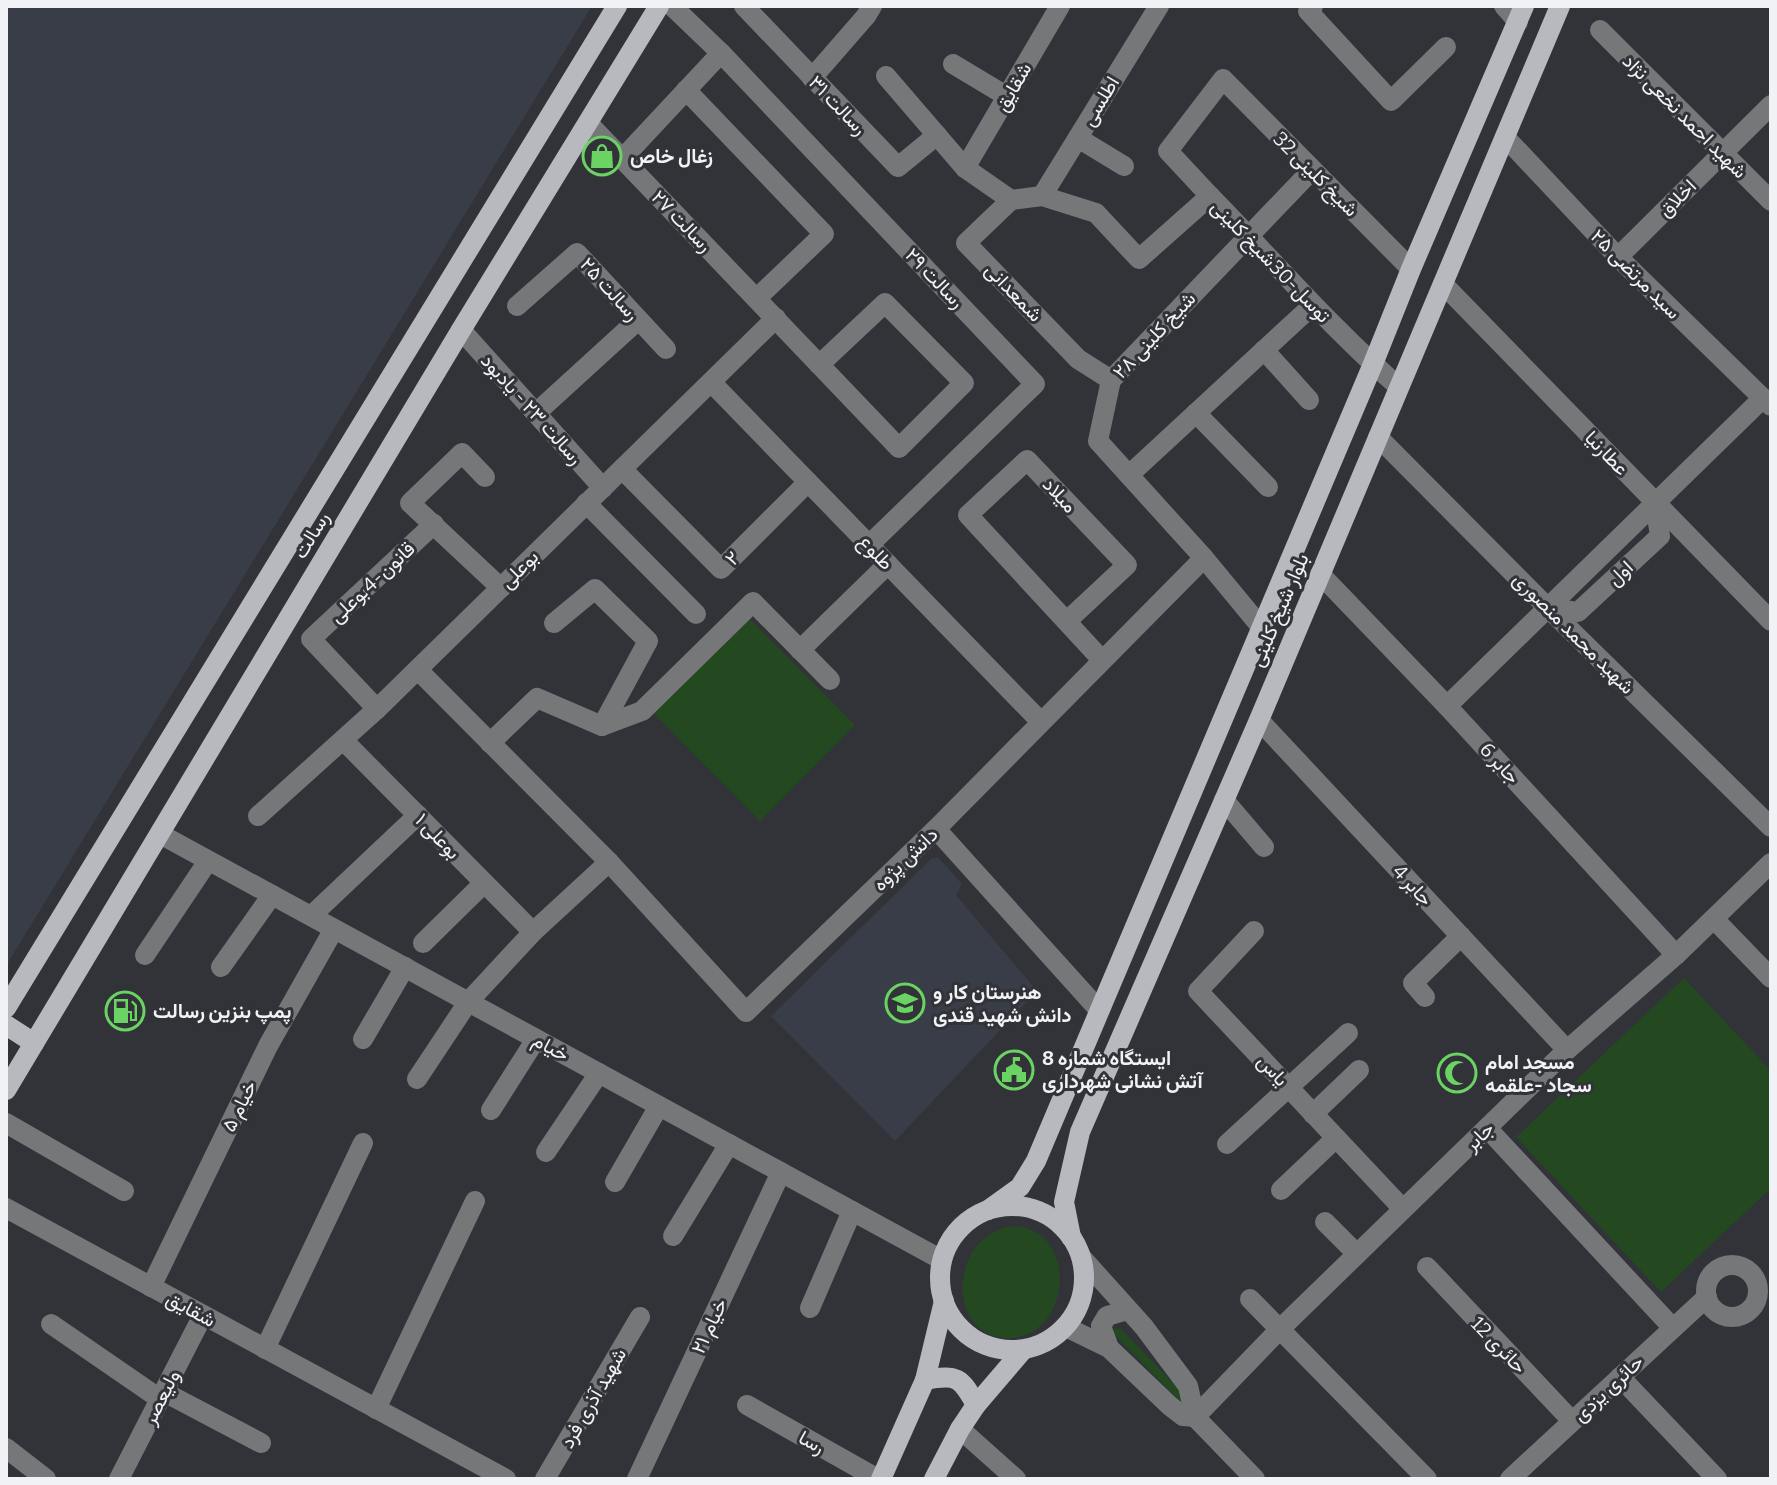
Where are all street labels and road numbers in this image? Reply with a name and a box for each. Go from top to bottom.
street label: شهید احمد نخعی نژاد [1617,49,1752,184]
street label: شقایق [989,58,1037,116]
street label: رسالت ۳۱ [803,70,872,141]
street label: اطلسی [1076,72,1124,130]
street label: شیخ کلینی 32 [1267,126,1364,223]
street label: اخلاق [1653,174,1701,222]
street label: رسالت ۲۷ [646,185,717,258]
street label: توسل-30شیخ کلینی [1205,195,1336,329]
street label: ۲۵ سید مرتضی [1585,224,1686,325]
street label: رسالت ۲۹ [900,243,970,314]
street label: رسالت ۲۵ [575,252,645,326]
street label: شمعدانی [980,258,1048,326]
street label: شیخ کلینی ۲۸ [1108,286,1202,385]
street label: رسالت ۲۳ - یادبود [475,349,588,470]
street label: عطارنیا [1579,426,1634,481]
street label: میلاد [1038,472,1082,518]
street label: رسالت [288,507,335,563]
street label: طلوع [852,529,899,576]
street label: قانون-4بوعلی [324,536,420,628]
street label: بوعلی [495,545,544,594]
street label: ۲ [720,546,744,570]
street label: بلوار شیخ کلینی [1244,550,1315,671]
street label: اول [1602,555,1638,591]
street label: شهید محمد منصوری [1507,567,1640,700]
street label: جابر 6 [1474,737,1525,789]
street label: ۱ بوعلی [410,808,466,865]
street label: دانش پژوه [867,822,944,897]
street label: جابر 4 [1387,859,1438,911]
street label: خیام [528,1028,573,1067]
street label: یاس [1252,1049,1294,1091]
street label: خیام ۵ [216,1077,262,1136]
street label: جابر [1458,1116,1500,1157]
street label: شقایق [162,1286,220,1332]
street label: خیام ۲۱ [686,1295,733,1358]
street label: حائری 12 [1465,1312,1532,1379]
street label: شهید آذری فرد [555,1344,632,1453]
street label: حائری یزدی [1568,1349,1649,1427]
street label: ولیعصر [137,1366,186,1430]
street label: رسا [794,1425,829,1460]

